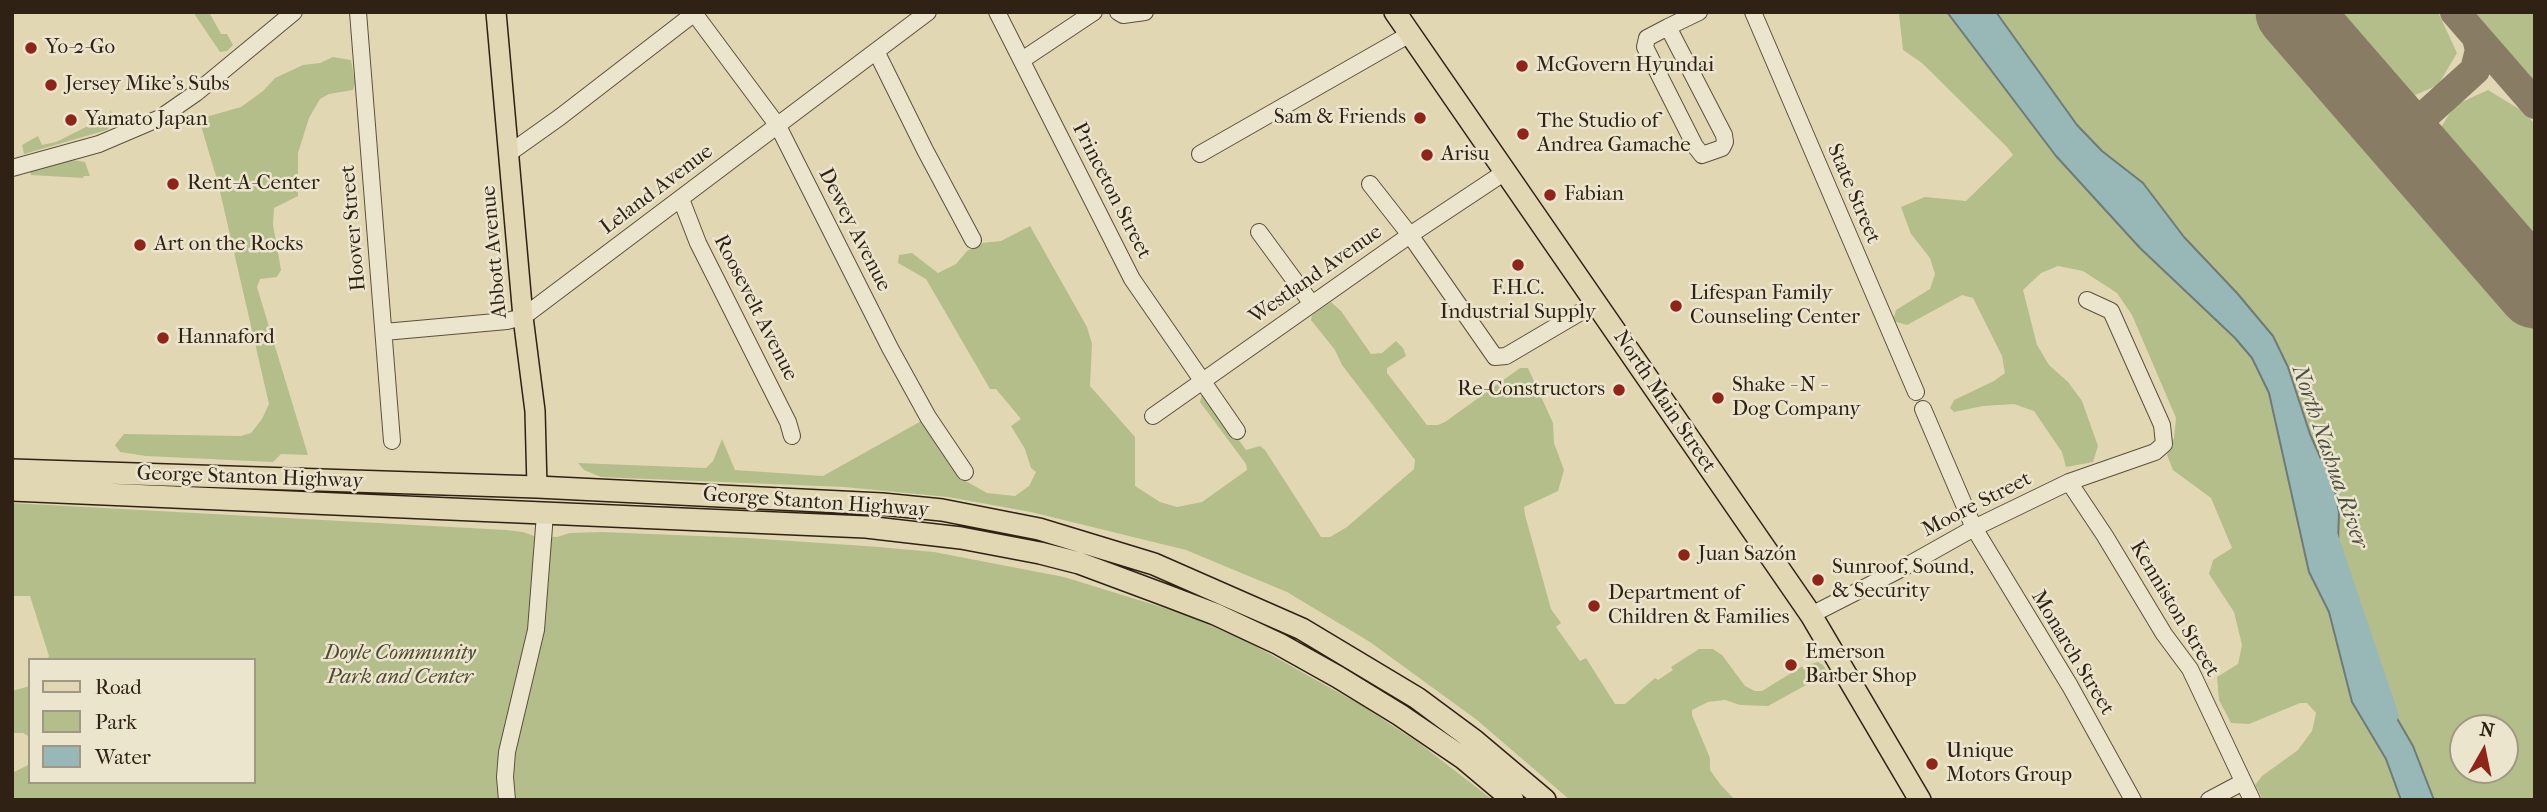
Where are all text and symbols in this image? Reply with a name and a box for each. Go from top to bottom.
place label: Yo-2-Go [45,35,115,61]
marker: Yo-2-Go [23,40,39,56]
place label: McGovern Hyundai [1536,53,1714,79]
marker: McGovern Hyundai [1514,58,1530,74]
place label: Jersey Mike's Subs [65,72,229,98]
marker: Jersey Mike's Subs [43,77,59,93]
place label: Sam & Friends [1274,105,1406,131]
place label: Yamato Japan [85,107,208,133]
place label: The Studio of Andrea Gamache [1537,109,1691,159]
marker: Sam & Friends [1412,110,1428,126]
marker: Yamato Japan [63,112,79,128]
street label: Princeton Street [1066,119,1156,263]
marker: The Studio of Andrea Gamache [1515,126,1531,142]
street label: Leland Avenue [596,139,718,241]
street label: State Street [1821,140,1885,248]
place label: Arisu [1441,142,1489,168]
marker: Arisu [1419,147,1435,163]
street label: Hoover Street [336,164,372,292]
street label: Dewey Avenue [812,164,896,296]
place label: Rent-A-Center [187,171,320,197]
marker: Rent-A-Center [165,176,181,192]
place label: Fabian [1564,182,1624,208]
street label: Abbott Avenue [477,184,513,320]
marker: Fabian [1542,187,1558,203]
street label: Westland Avenue [1245,220,1387,330]
street label: Roosevelt Avenue [707,231,803,385]
place label: Art on the Rocks [154,232,303,258]
marker: Art on the Rocks [132,237,148,253]
marker: F.H.C. Industrial Supply [1510,257,1526,273]
place label: F.H.C. Industrial Supply [1440,276,1596,326]
place label: Lifespan Family Counseling Center [1690,281,1860,331]
marker: Lifespan Family Counseling Center [1668,298,1684,314]
place label: Hannaford [177,325,275,351]
street label: North Main Street [1607,326,1721,478]
marker: Hannaford [155,330,171,346]
water label: North Nashua River [2285,362,2373,552]
place label: Shake - N - Dog Company [1732,373,1860,423]
place label: Re-Constructors [1457,377,1605,403]
marker: Re-Constructors [1611,382,1627,398]
marker: Shake - N - Dog Company [1710,390,1726,406]
street label: George Stanton Highway [136,461,364,495]
street label: Moore Street [1918,467,2036,543]
street label: George Stanton Highway [702,483,930,523]
street label: Kenniston Street [2124,537,2224,681]
place label: Juan Sazón [1698,542,1796,568]
marker: Juan Sazón [1676,547,1692,563]
place label: Sunroof, Sound, & Security [1832,555,1974,605]
marker: Sunroof, Sound, & Security [1810,572,1826,588]
place label: Department of Children & Families [1608,581,1789,631]
street label: Monarch Street [2025,586,2119,720]
marker: Department of Children & Families [1586,598,1602,614]
place label: Emerson Barber Shop [1805,640,1917,690]
park label: Doyle Community Park and Center [324,641,476,691]
marker: Emerson Barber Shop [1783,657,1799,673]
legend [28,658,256,784]
text: Road [95,675,142,699]
text: Park [95,710,137,734]
north arrow [2449,714,2519,784]
text: N [2478,718,2496,742]
place label: Unique Motors Group [1946,739,2072,789]
text: Water [95,745,151,769]
marker: Unique Motors Group [1924,756,1940,772]

